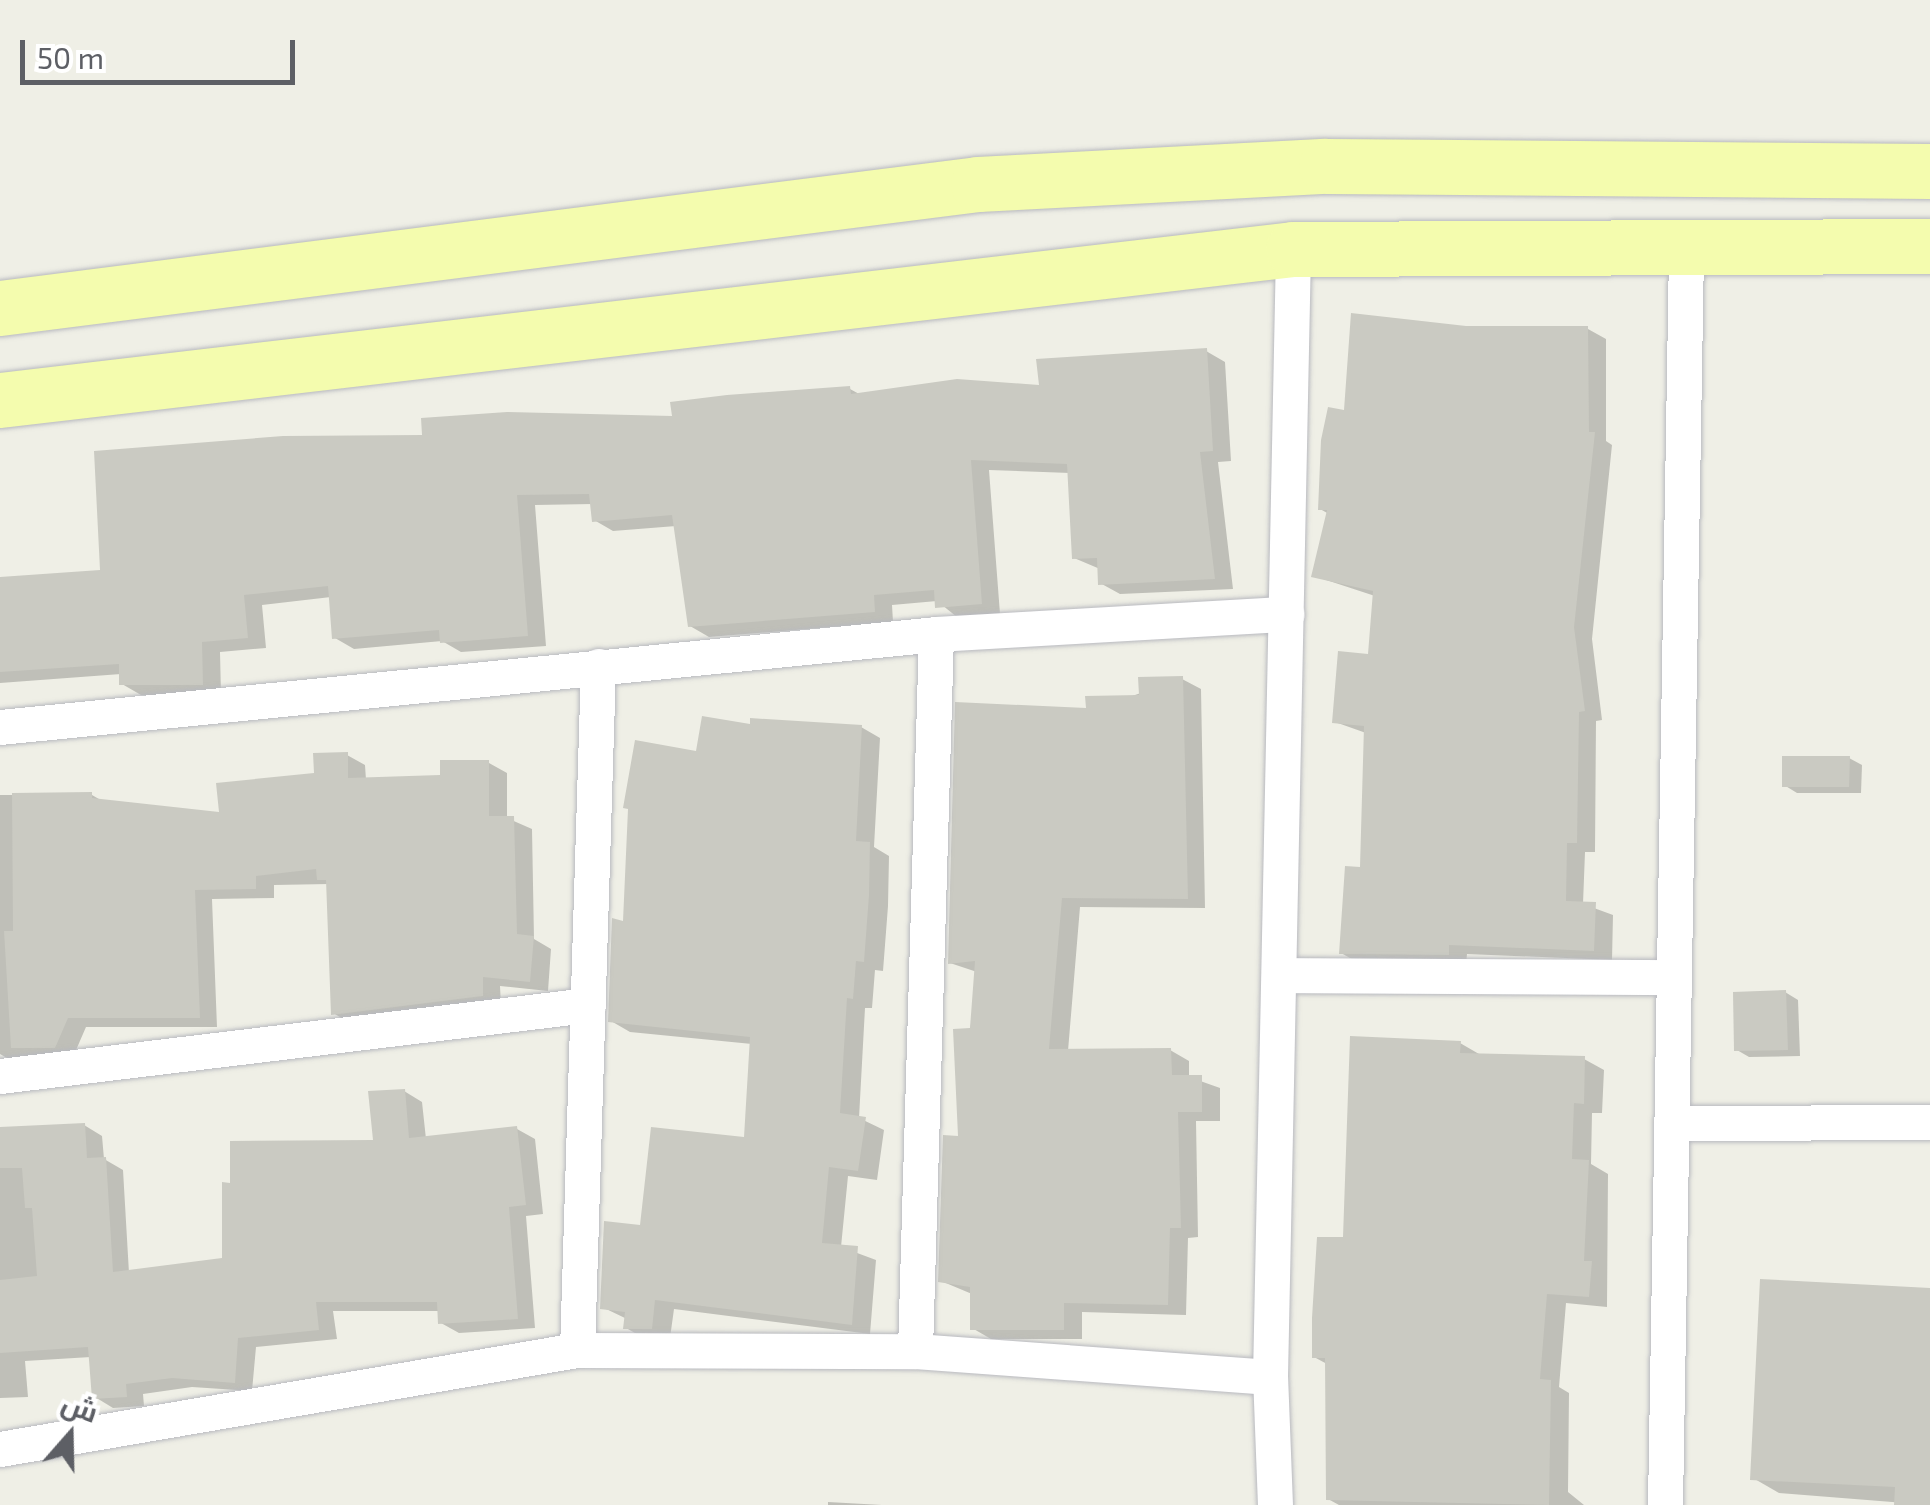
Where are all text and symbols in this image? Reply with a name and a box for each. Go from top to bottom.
scale bar [25,20,300,82]
text: 50 m [37,39,104,75]
north arrow [20,1385,120,1485]
text: ش [58,1385,103,1429]

